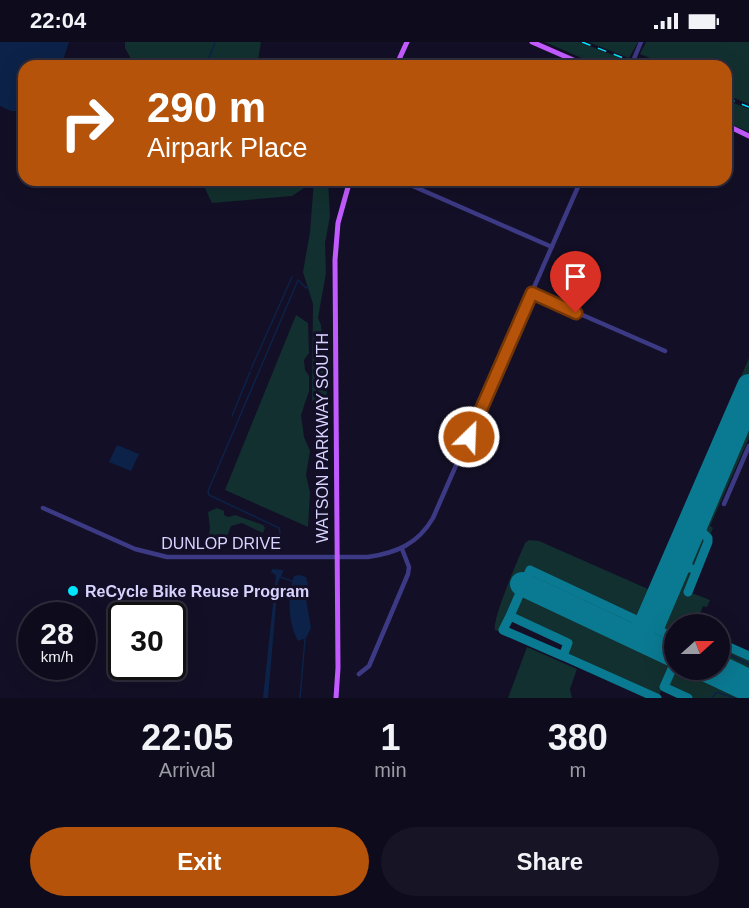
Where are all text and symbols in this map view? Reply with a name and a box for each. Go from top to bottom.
text: 22:04 [30,8,86,33]
icon: right [48,84,126,162]
text: 290 m [147,84,266,131]
text: Airpark Place [147,133,308,163]
pin [550,251,601,313]
icon: arrive [559,260,592,293]
street label: WATSON PARKWAY SOUTH [314,333,331,543]
position arrow [437,405,501,469]
street label: DUNLOP DRIVE [161,535,281,552]
place label: ReCycle Bike Reuse Program [85,583,309,600]
marker: ReCycle Bike Reuse Program [66,584,80,598]
speed limit sign: 30 [108,602,186,680]
north arrow [664,614,730,680]
map controls [664,614,730,680]
text: 28 [40,617,74,650]
text: km/h [41,648,73,665]
text: 22:05 [141,717,233,758]
text: 1 [380,717,400,758]
text: 380 [548,717,608,758]
text: Arrival [159,759,216,781]
text: min [374,759,407,781]
text: m [569,759,586,781]
button: Exit [30,827,369,896]
button: Share [381,827,719,896]

